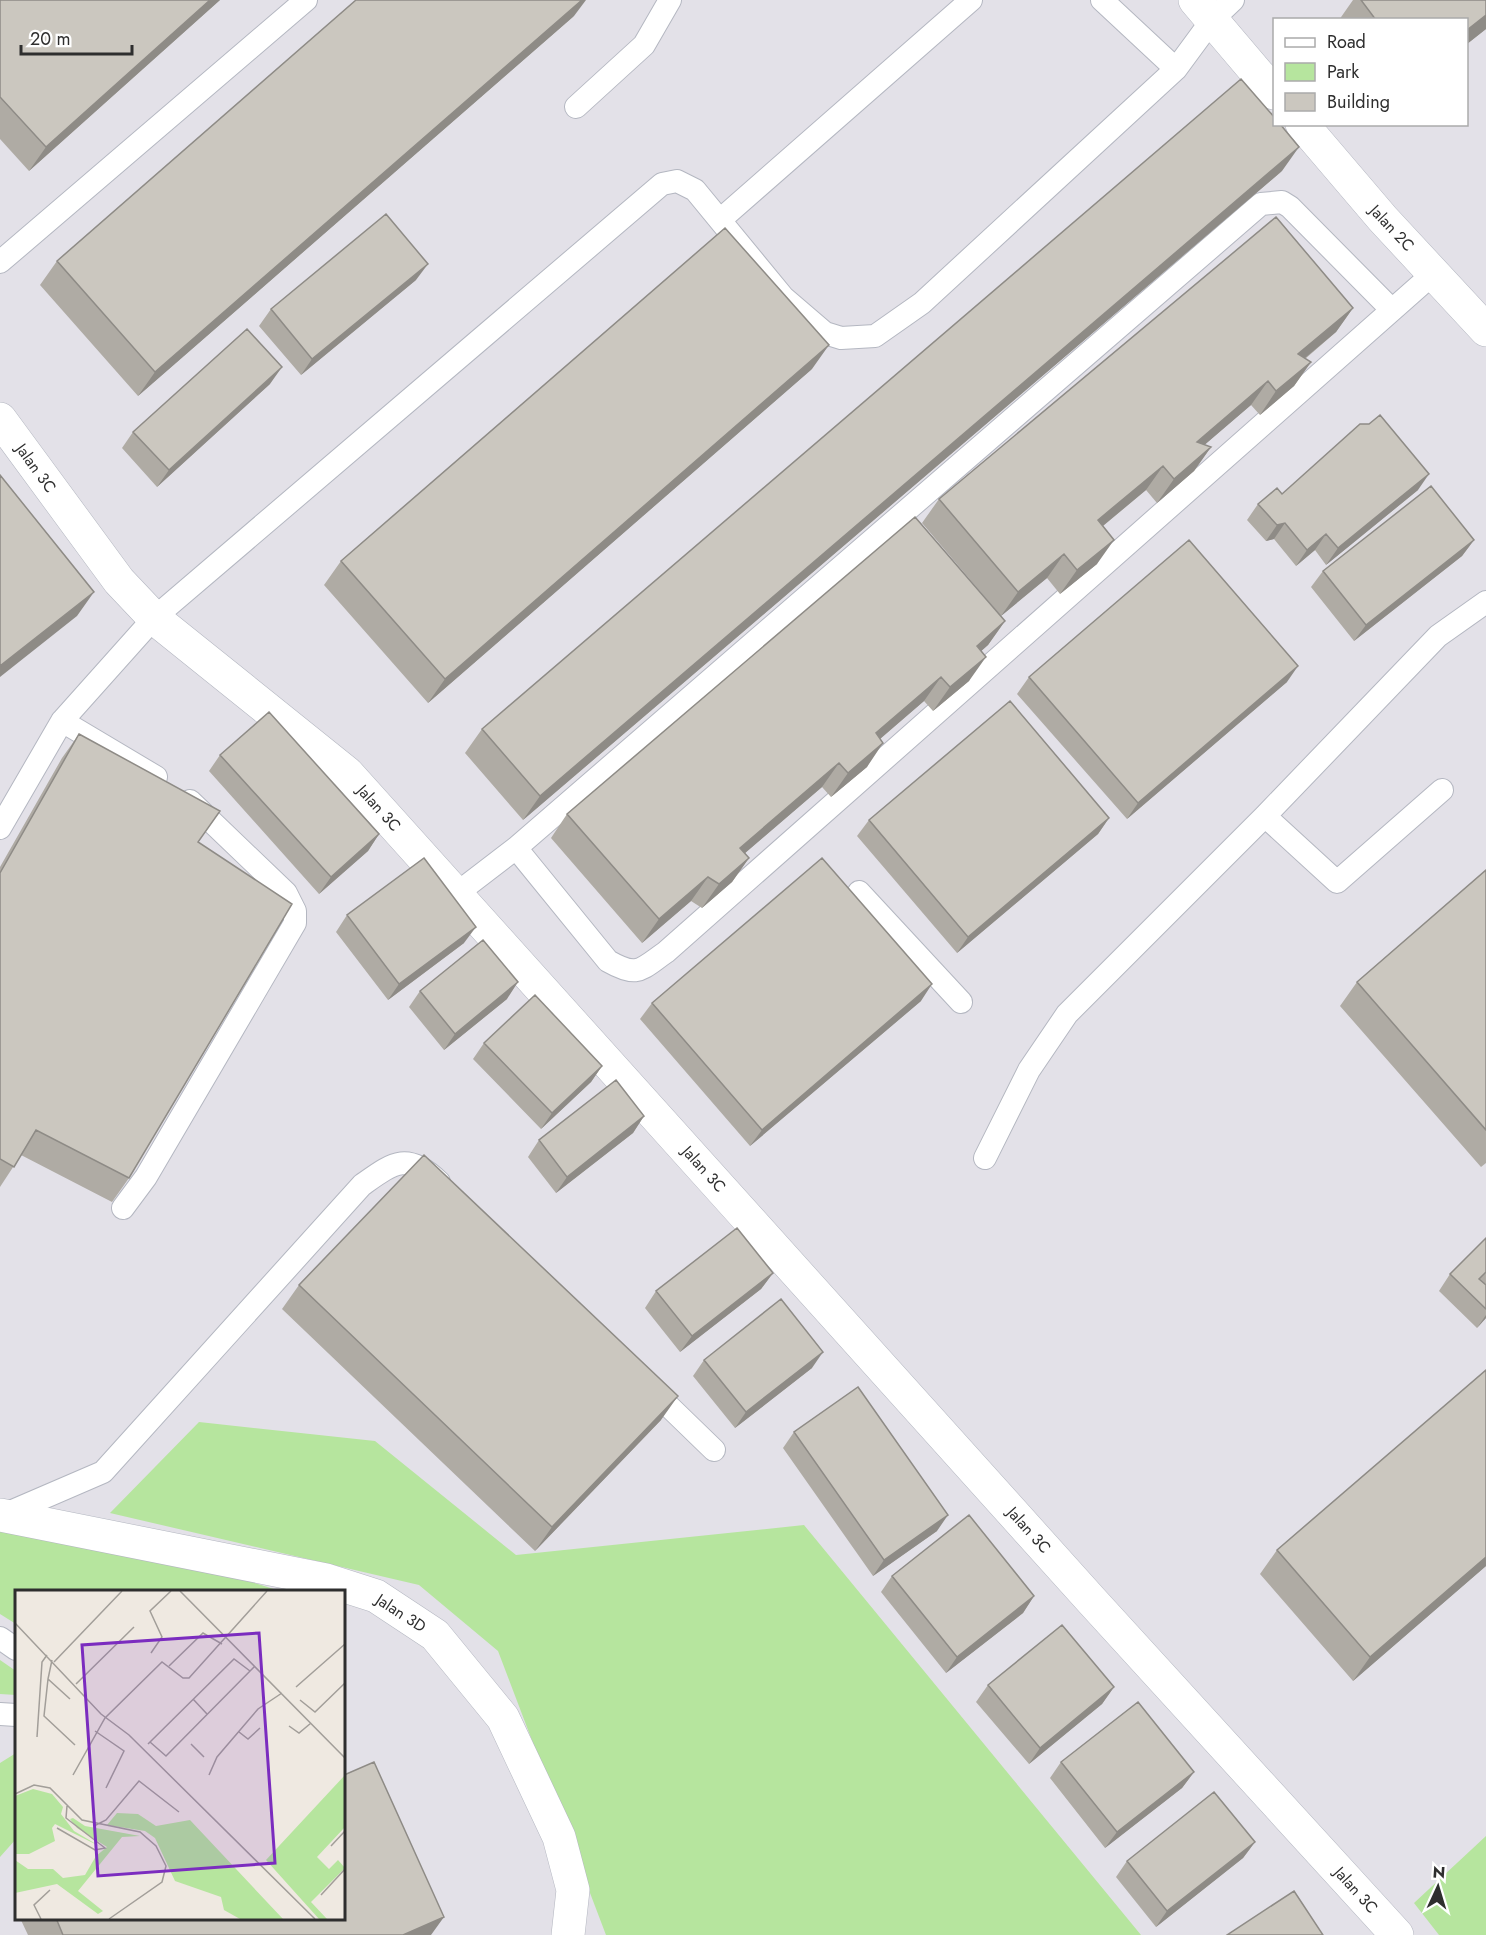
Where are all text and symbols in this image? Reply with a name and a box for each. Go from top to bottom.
scale bar [21,18,132,56]
legend [1273,18,1468,126]
text: 20 m [30,26,70,52]
text: Road [1327,29,1366,55]
text: Park [1327,59,1359,85]
text: Building [1327,89,1390,115]
street label: Jalan 2C [1363,198,1420,256]
street label: Jalan 3C [9,437,62,497]
street label: Jalan 3C [350,778,406,836]
street label: Jalan 3C [675,1139,731,1197]
street label: Jalan 3C [1000,1500,1056,1558]
street label: Jalan 3D [370,1587,431,1638]
inset map [15,1590,345,1920]
north arrow [1408,1857,1468,1917]
street label: Jalan 3C [1327,1860,1383,1918]
text: N [1432,1861,1446,1884]

